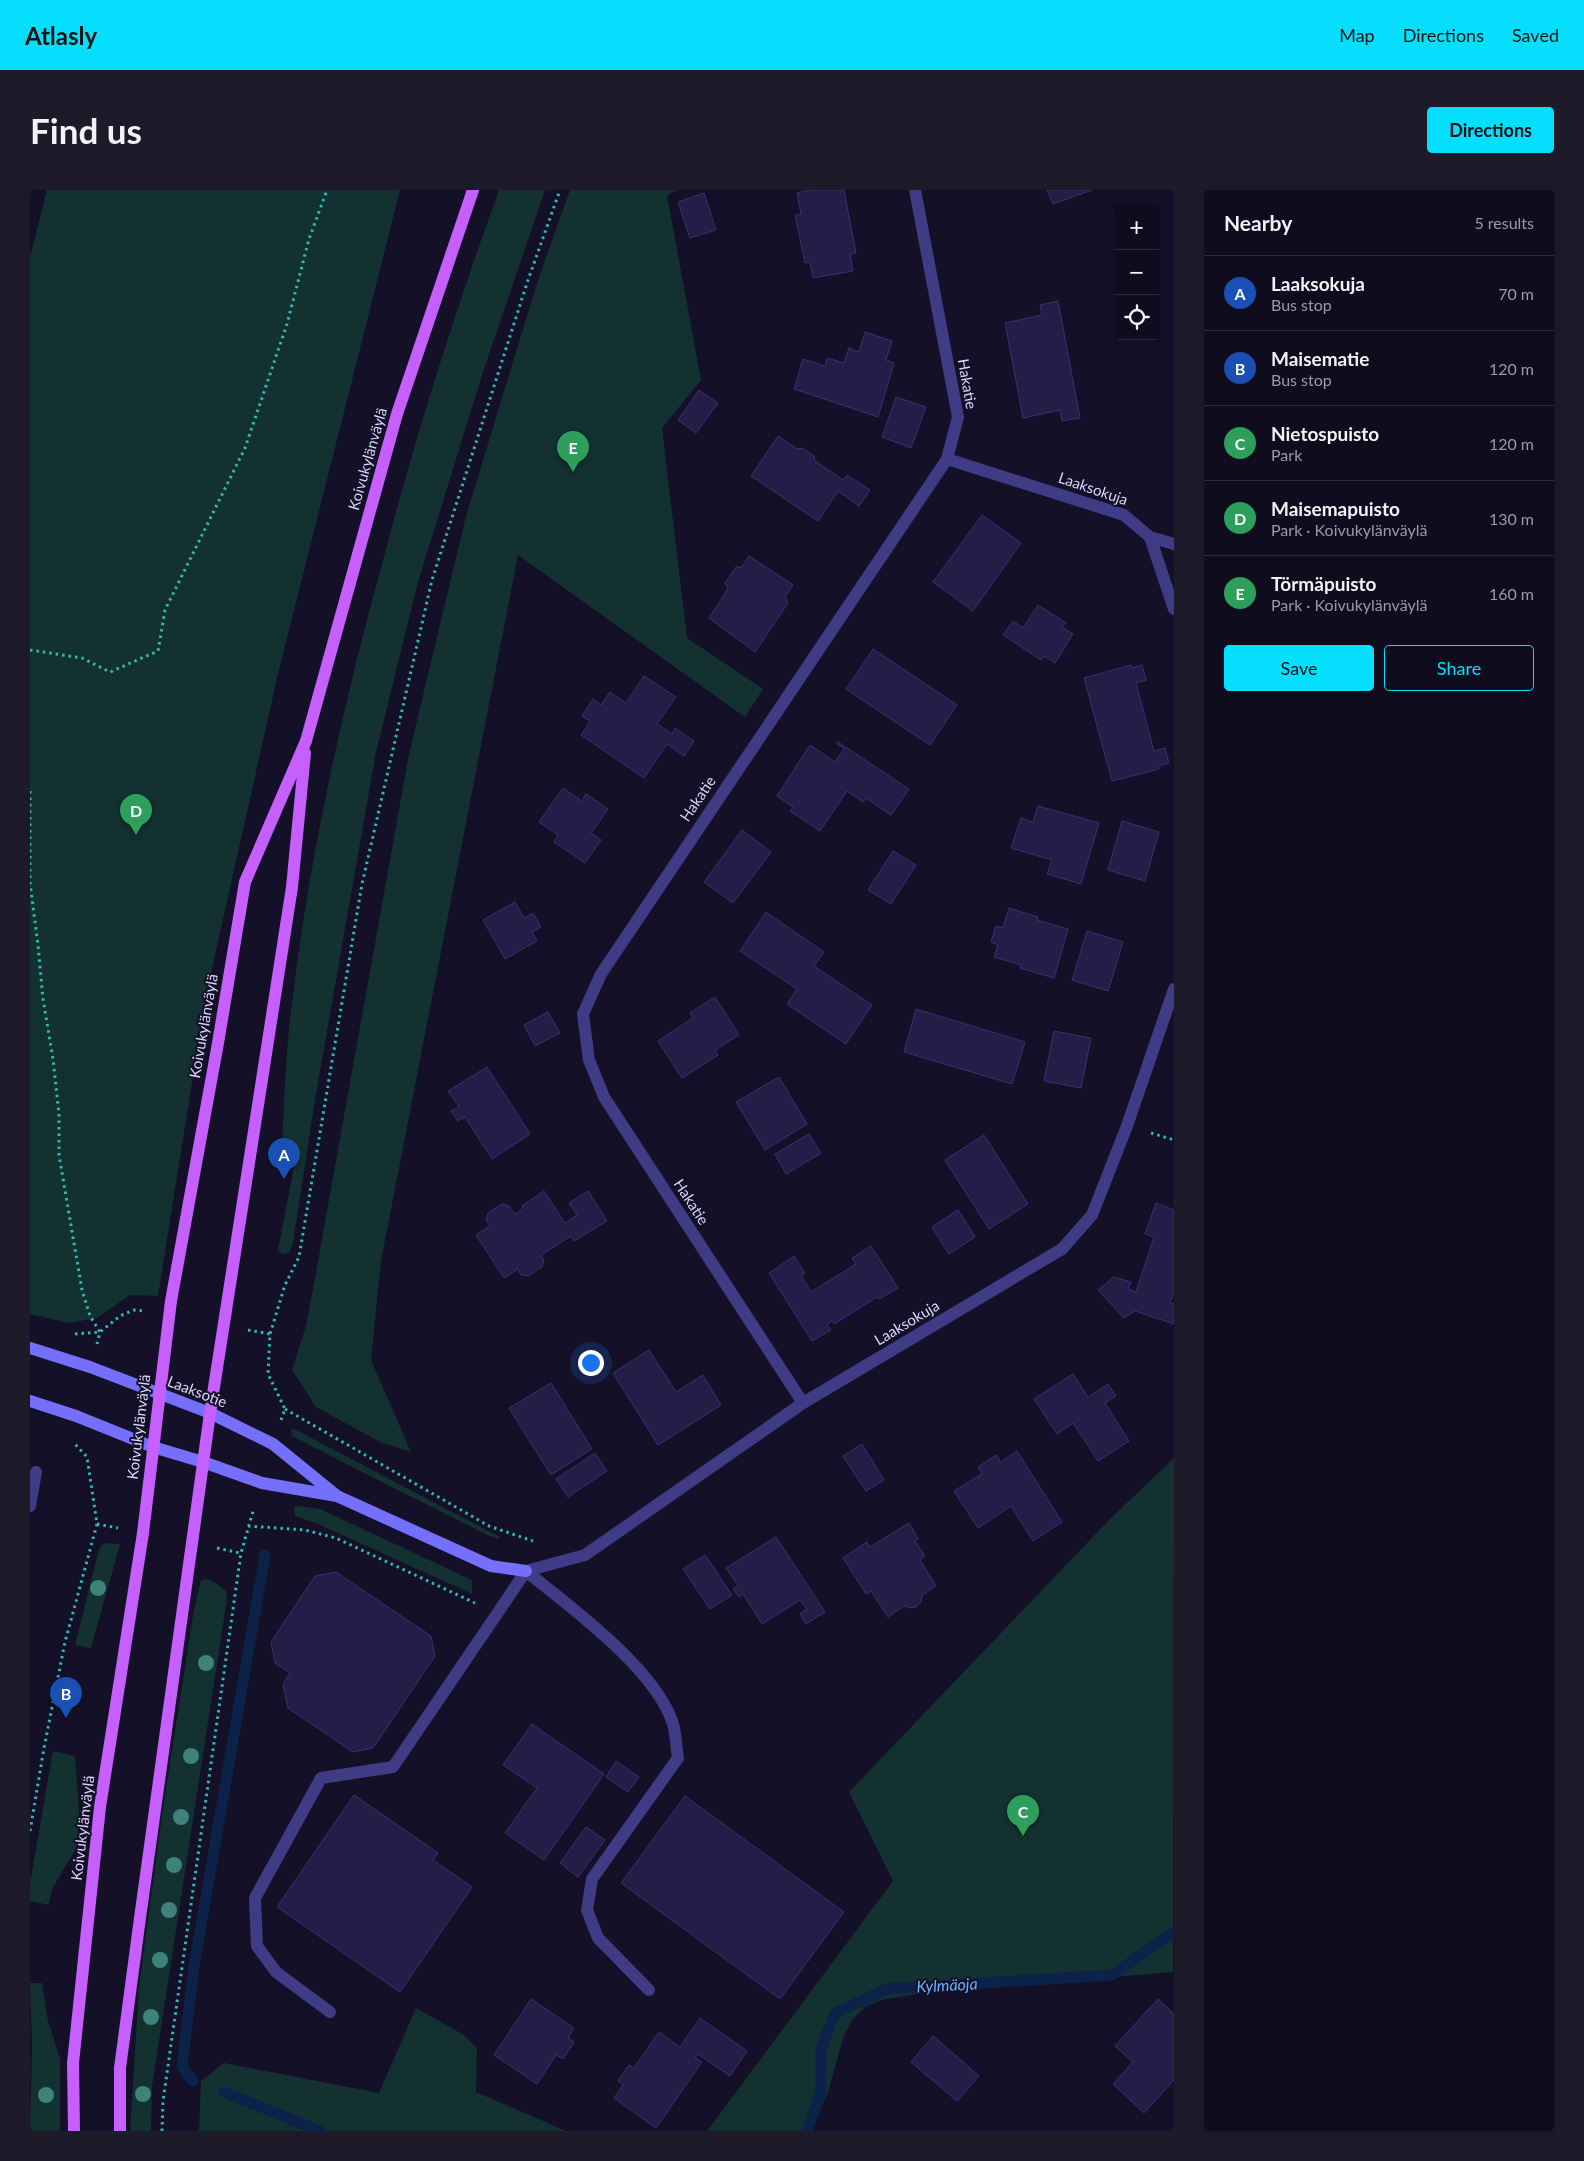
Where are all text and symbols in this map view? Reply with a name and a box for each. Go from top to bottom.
text: Atlasly [25,21,97,50]
text: Map [1339,24,1375,46]
text: Directions [1403,24,1484,46]
text: Saved [1512,24,1559,46]
button: Directions [1427,107,1554,153]
text: Find us [30,109,142,151]
map controls [1114,205,1159,340]
button: + [1114,205,1159,250]
text: Nearby [1224,210,1292,235]
text: 5 results [1474,213,1534,232]
button: − [1114,250,1159,295]
text: Laaksokuja [1271,272,1365,295]
text: A [1234,284,1246,303]
text: 70 m [1498,284,1534,303]
button: locate [1114,295,1159,340]
text: Bus stop [1271,295,1332,314]
text: Maisematie [1271,347,1369,370]
street label: Hakatie [955,357,981,410]
text: B [1235,359,1245,378]
text: 120 m [1489,359,1534,378]
text: Bus stop [1271,370,1332,389]
street label: Koivukylänväylä [344,405,390,512]
text: Nietospuisto [1271,422,1379,445]
pin: E [557,431,589,472]
text: C [1235,434,1245,453]
text: 120 m [1489,434,1534,453]
text: Park [1271,445,1302,464]
street label: Laaksokuja [1056,468,1130,508]
text: Maisemapuisto [1271,497,1400,520]
text: D [1234,509,1246,528]
text: 130 m [1489,509,1534,528]
text: Park · Koivukylänväylä [1271,520,1427,539]
text: Törmäpuisto [1271,572,1377,595]
text: E [1235,584,1245,603]
text: 160 m [1489,584,1534,603]
text: Park · Koivukylänväylä [1271,595,1427,614]
button: Save [1224,645,1374,691]
button: Share [1384,645,1534,691]
street label: Hakatie [675,772,719,825]
pin: D [120,794,152,835]
street label: Koivukylänväylä [185,972,221,1079]
pin: A [268,1138,300,1179]
street label: Hakatie [670,1175,713,1228]
street label: Laaksokuja [871,1296,942,1348]
your location [578,1350,604,1376]
street label: Laaksotie [165,1372,230,1411]
street label: Koivukylänväylä [123,1373,153,1480]
pin: B [50,1677,82,1718]
street label: Koivukylänväylä [67,1774,97,1881]
pin: C [1007,1795,1039,1836]
water label: Kylmäoja [916,1973,978,1996]

